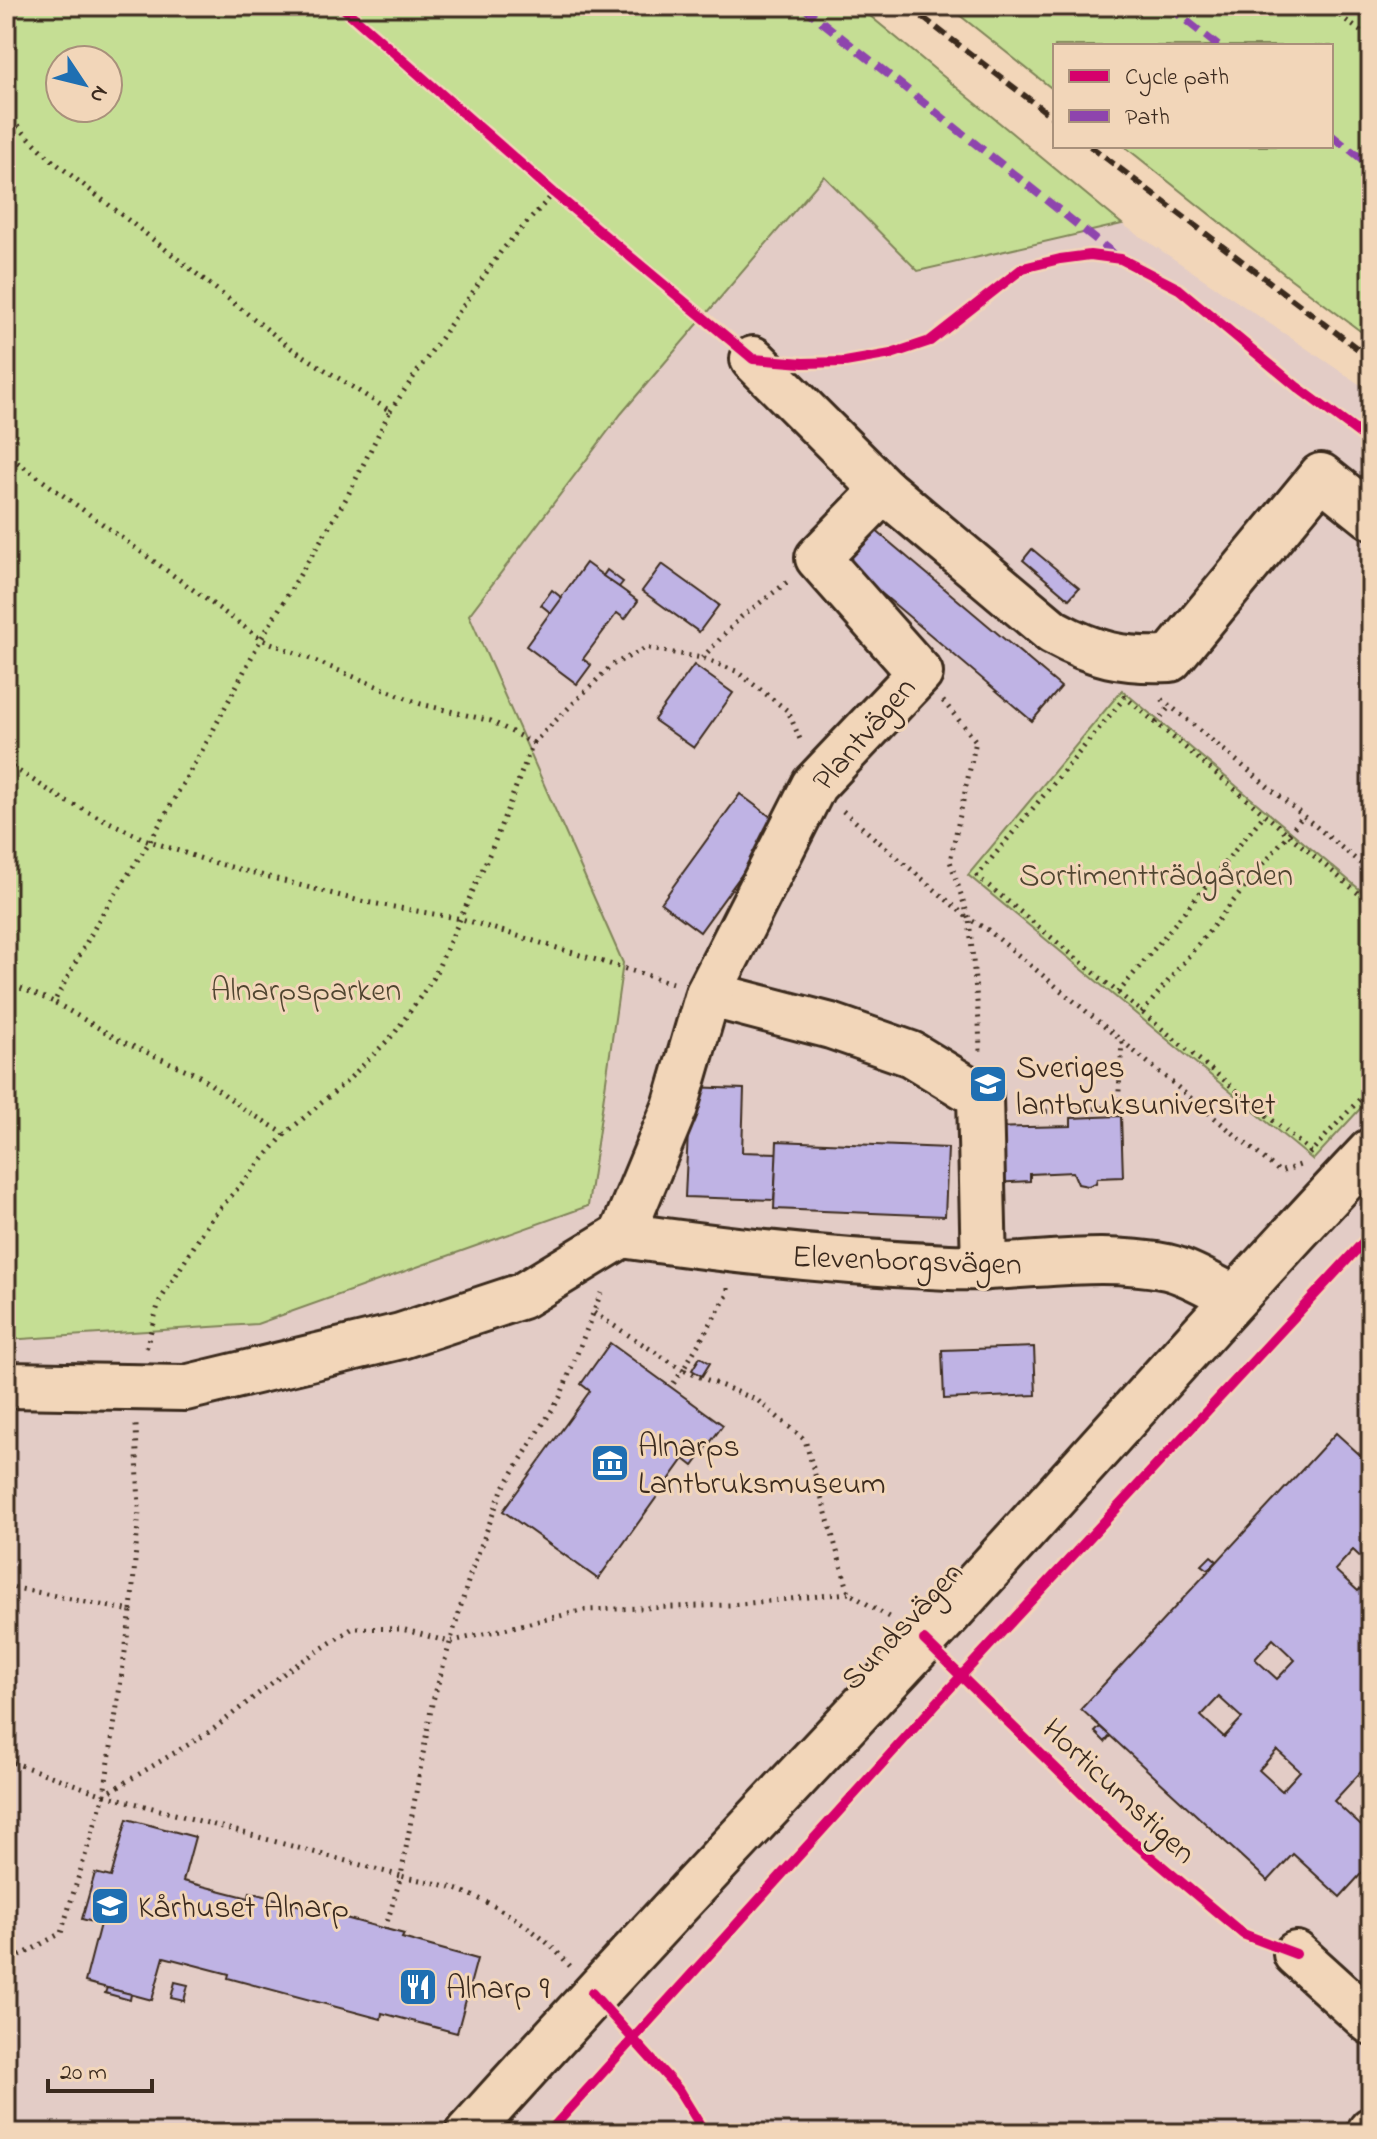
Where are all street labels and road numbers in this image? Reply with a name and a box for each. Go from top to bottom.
street label: Plantvägen [802,667,929,803]
street label: Elevenborgsvägen [791,1235,1022,1290]
street label: Sundsvägen [831,1552,976,1703]
street label: Horticumstigen [1030,1708,1205,1877]

